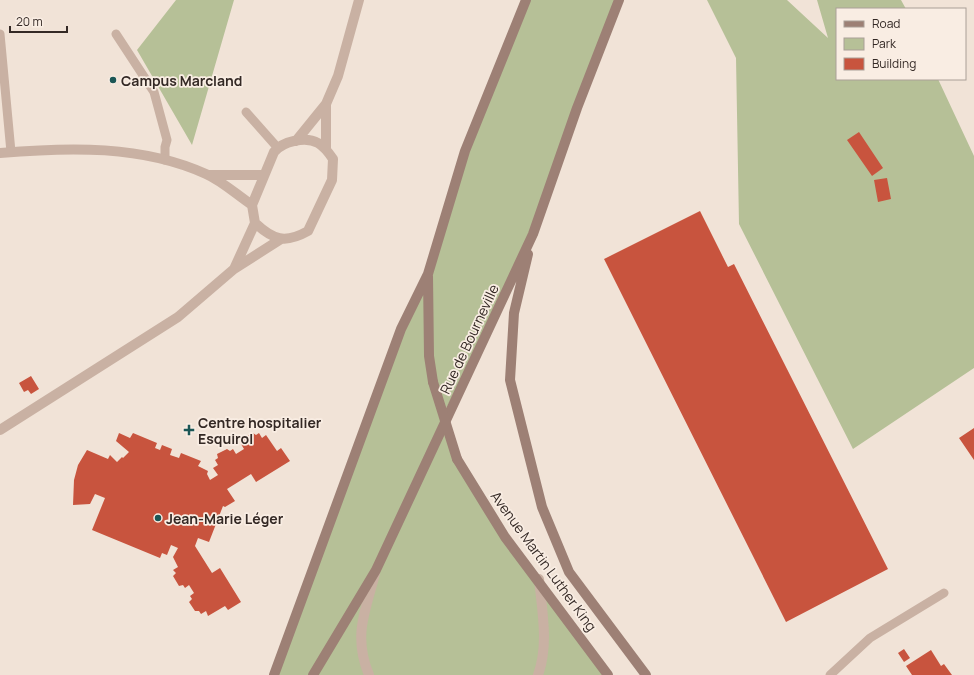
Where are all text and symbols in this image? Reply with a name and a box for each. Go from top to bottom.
scale bar [10,8,67,34]
legend [836,8,966,80]
text: 20 m [16,13,43,30]
text: Road [872,15,900,32]
text: Park [872,35,897,52]
text: Building [872,55,916,72]
place label: Campus Marcland [121,71,242,90]
marker: Campus Marcland [108,75,118,85]
street label: Rue de Bourneville [435,281,503,397]
place label: Centre hospitalier Esquirol [198,413,322,448]
marker: Centre hospitalier Esquirol [183,424,195,436]
street label: Avenue Martin Luther King [487,487,601,635]
place label: Jean-Marie Léger [166,509,284,528]
marker: Jean-Marie Léger [153,513,163,523]

